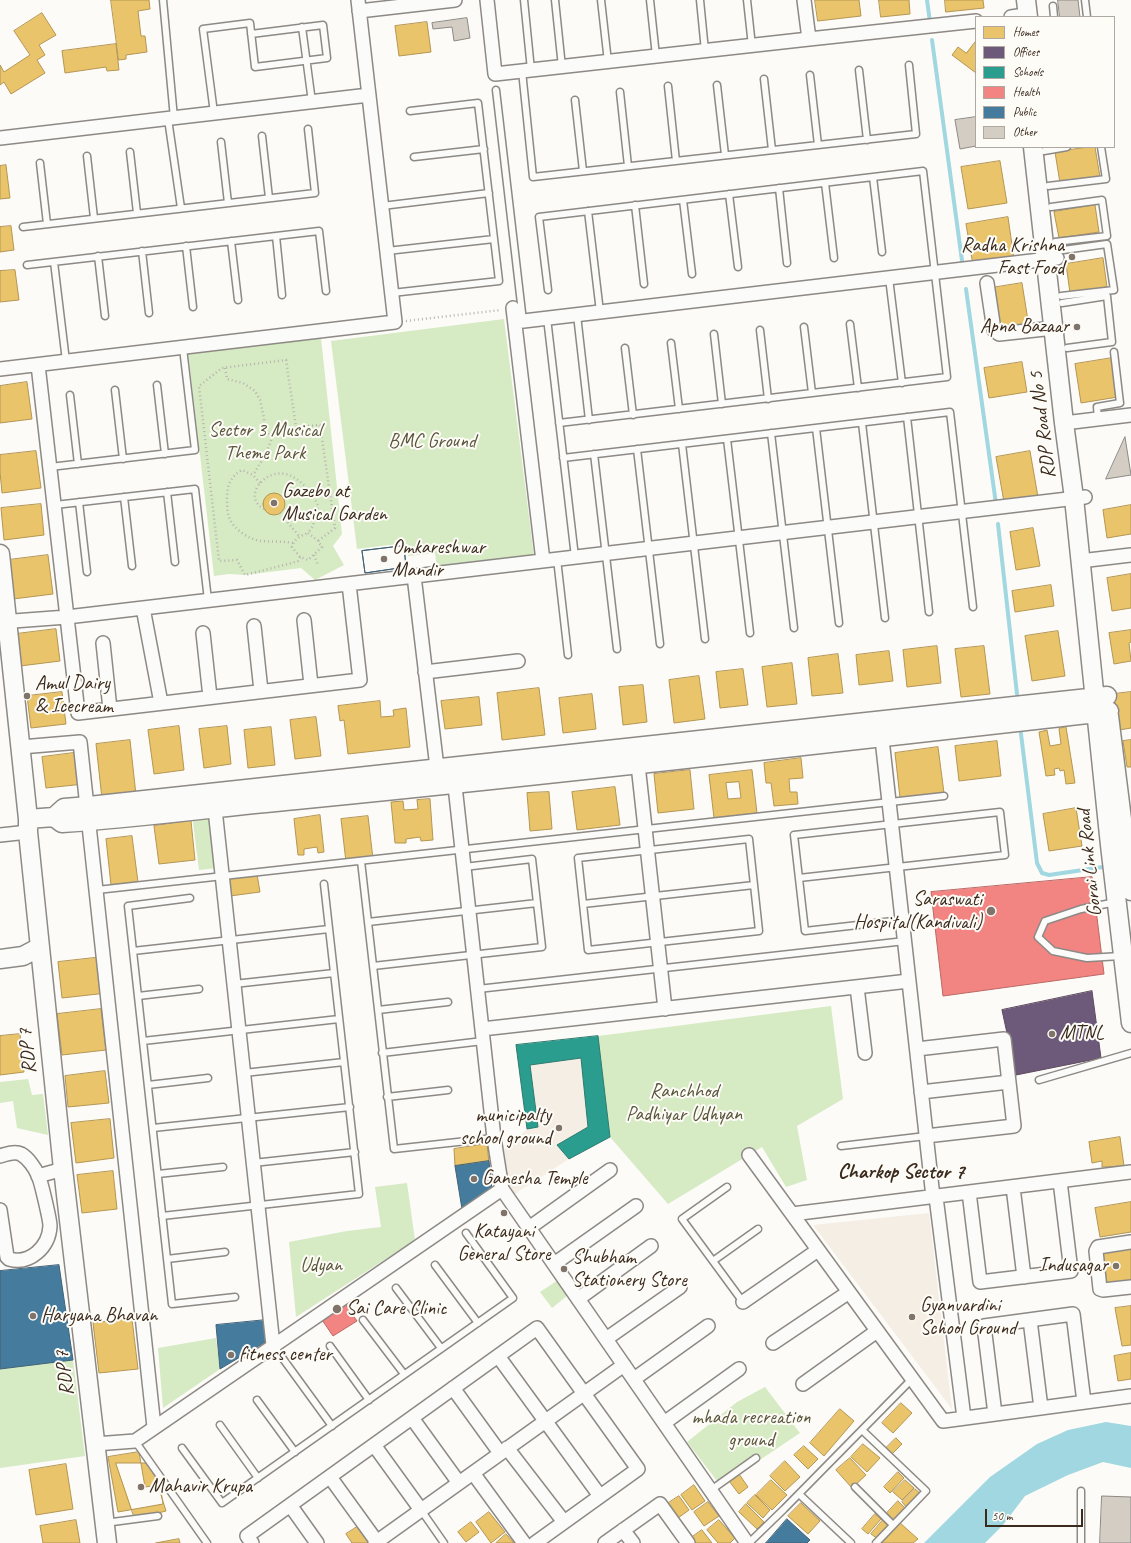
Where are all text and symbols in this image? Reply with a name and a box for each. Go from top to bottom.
legend [975,16,1115,148]
text: Homes [1013,24,1039,40]
text: Offices [1013,44,1039,60]
text: Schools [1013,64,1043,80]
text: Health [1013,84,1040,100]
text: Public [1013,104,1037,120]
text: Other [1013,124,1037,140]
place label: Radha Krishna Fast Food [961,234,1064,281]
marker: Radha Krishna Fast Food [1067,252,1077,262]
place label: Apna Bazaar [980,315,1069,339]
marker: Apna Bazaar [1072,322,1082,332]
street label: RDP Road No 5 [1025,370,1061,480]
park label: Sector 3 Musical Theme Park [208,419,322,466]
park label: BMC Ground [388,430,476,454]
place label: Gazebo at Musical Garden [282,480,387,527]
marker: Gazebo at Musical Garden [269,498,279,508]
place label: Omkareshwar Mandir [392,536,485,583]
marker: Omkareshwar Mandir [379,554,389,564]
place label: Amul Dairy & Icecream [35,672,113,719]
marker: Amul Dairy & Icecream [22,691,32,701]
street label: Gorai Link Road [1072,808,1108,918]
place label: Saraswati Hospital(Kandivali) [854,888,982,935]
marker: Saraswati Hospital(Kandivali) [985,905,997,917]
place label: MTNL [1060,1022,1103,1046]
street label: RDP 7 [14,1027,42,1075]
marker: MTNL [1047,1029,1057,1039]
park label: Ranchhod Padhiyar Udhyan [626,1080,742,1127]
place label: municipalty school ground [460,1104,551,1151]
marker: municipalty school ground [554,1123,564,1133]
district label: Charkop Sector 7 [838,1159,964,1185]
place label: Ganesha Temple [482,1167,587,1191]
marker: Ganesha Temple [469,1174,479,1184]
marker: Katayani General Store [499,1208,509,1218]
place label: Katayani General Store [458,1220,550,1267]
place label: Shubham Stationery Store [572,1246,687,1293]
park label: Udyan [300,1254,342,1278]
place label: Indusagar [1039,1254,1108,1278]
marker: Indusagar [1111,1261,1121,1271]
marker: Shubham Stationery Store [559,1264,569,1274]
place label: Gyanvardini School Ground [920,1294,1016,1341]
place label: Sai Care Clinic [346,1297,446,1321]
marker: Sai Care Clinic [331,1303,343,1315]
place label: Haryana Bhavan [41,1304,157,1328]
marker: Haryana Bhavan [28,1311,38,1321]
marker: Gyanvardini School Ground [907,1312,917,1322]
place label: fitness center [239,1343,332,1367]
street label: RDP 7 [50,1349,80,1397]
marker: fitness center [226,1350,236,1360]
park label: mhada recreation ground [692,1406,810,1453]
place label: Mahavir Krupa [149,1475,252,1499]
marker: Mahavir Krupa [136,1482,146,1492]
scale bar [987,1501,1085,1527]
text: 50 m [992,1508,1012,1524]

